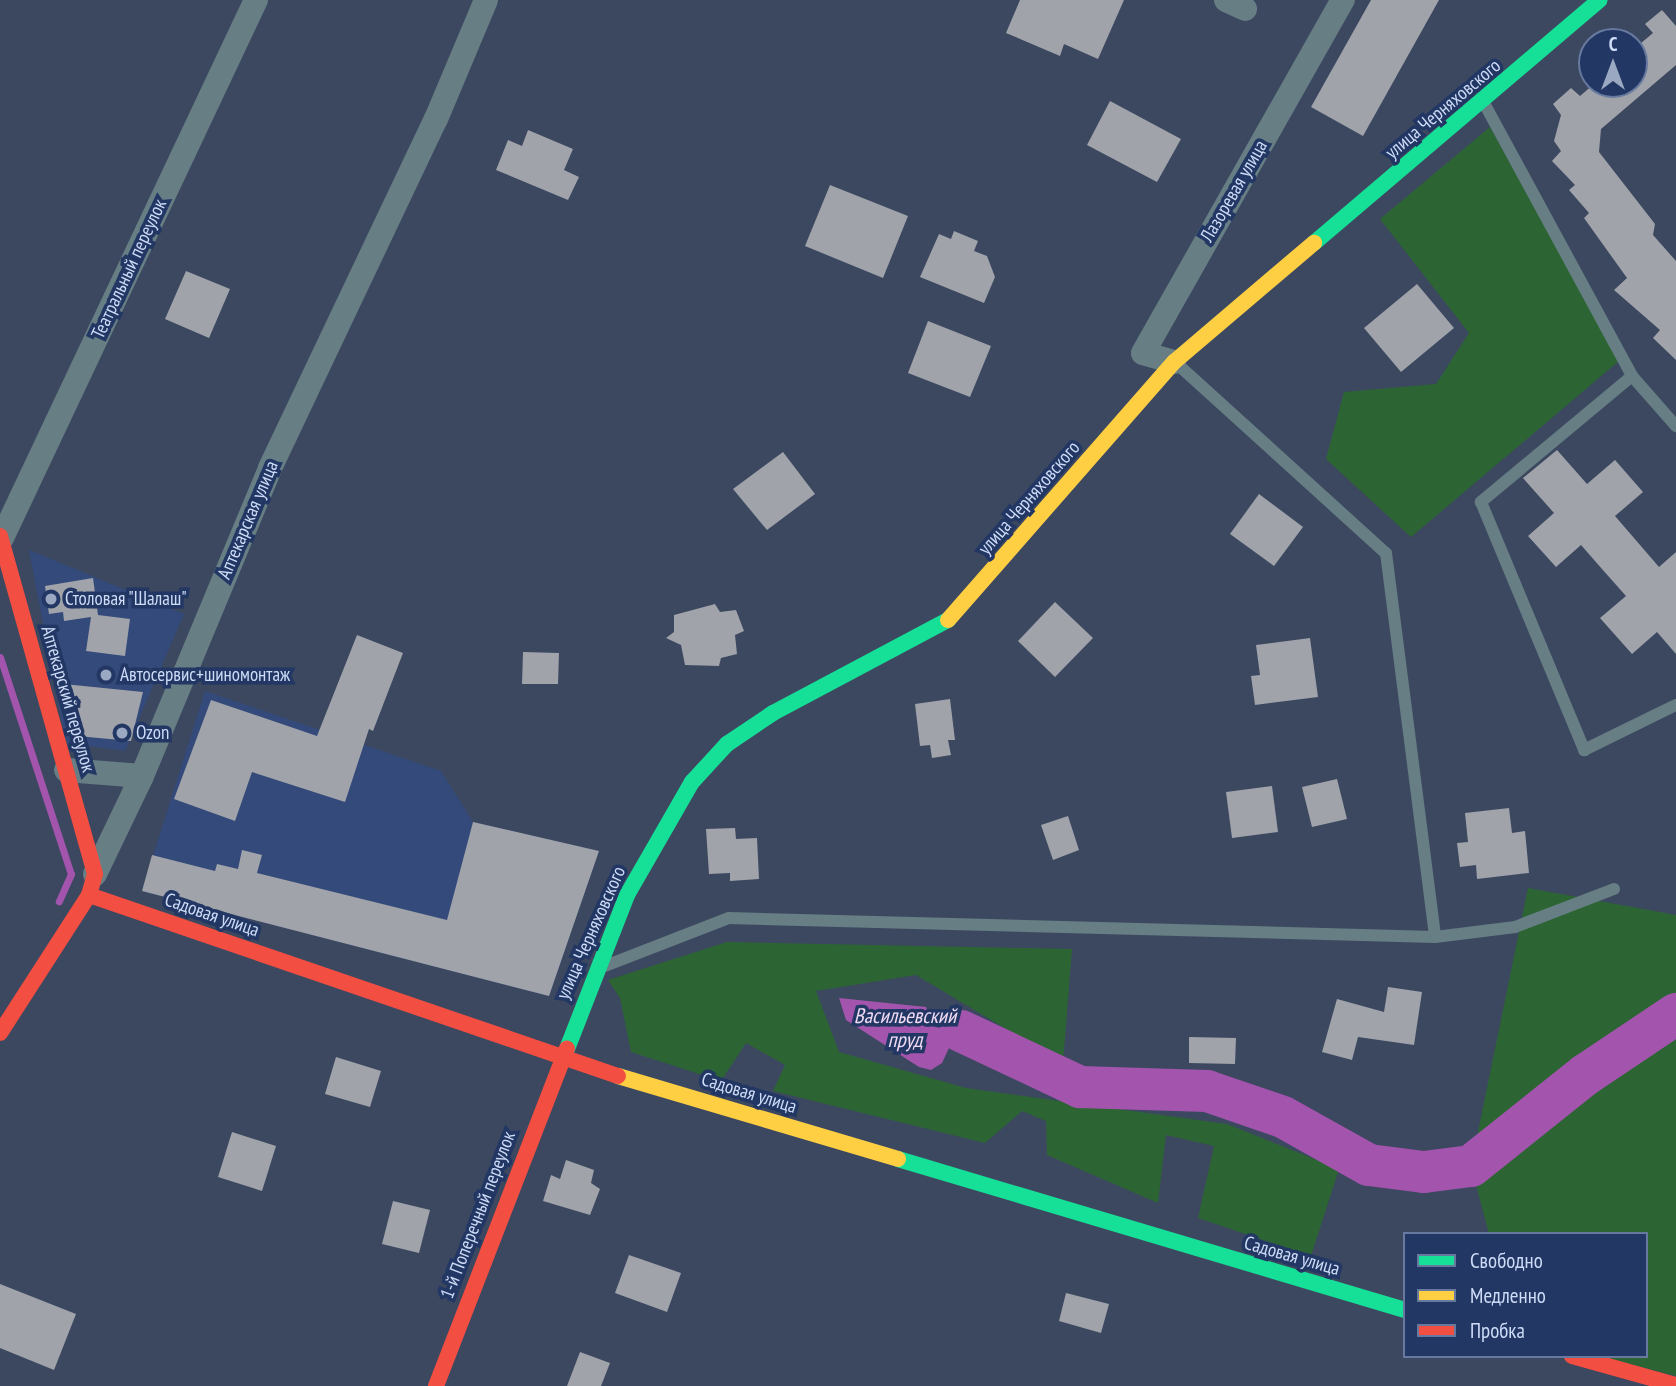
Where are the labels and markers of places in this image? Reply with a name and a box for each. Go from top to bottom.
place label: Столовая "Шалаш" [65,588,188,610]
marker: Столовая "Шалаш" [43,591,59,607]
place label: Автосервис+шиномонтаж [120,664,290,686]
marker: Автосервис+шиномонтаж [98,667,114,683]
place label: Ozon [136,722,169,744]
marker: Ozon [114,725,130,741]

